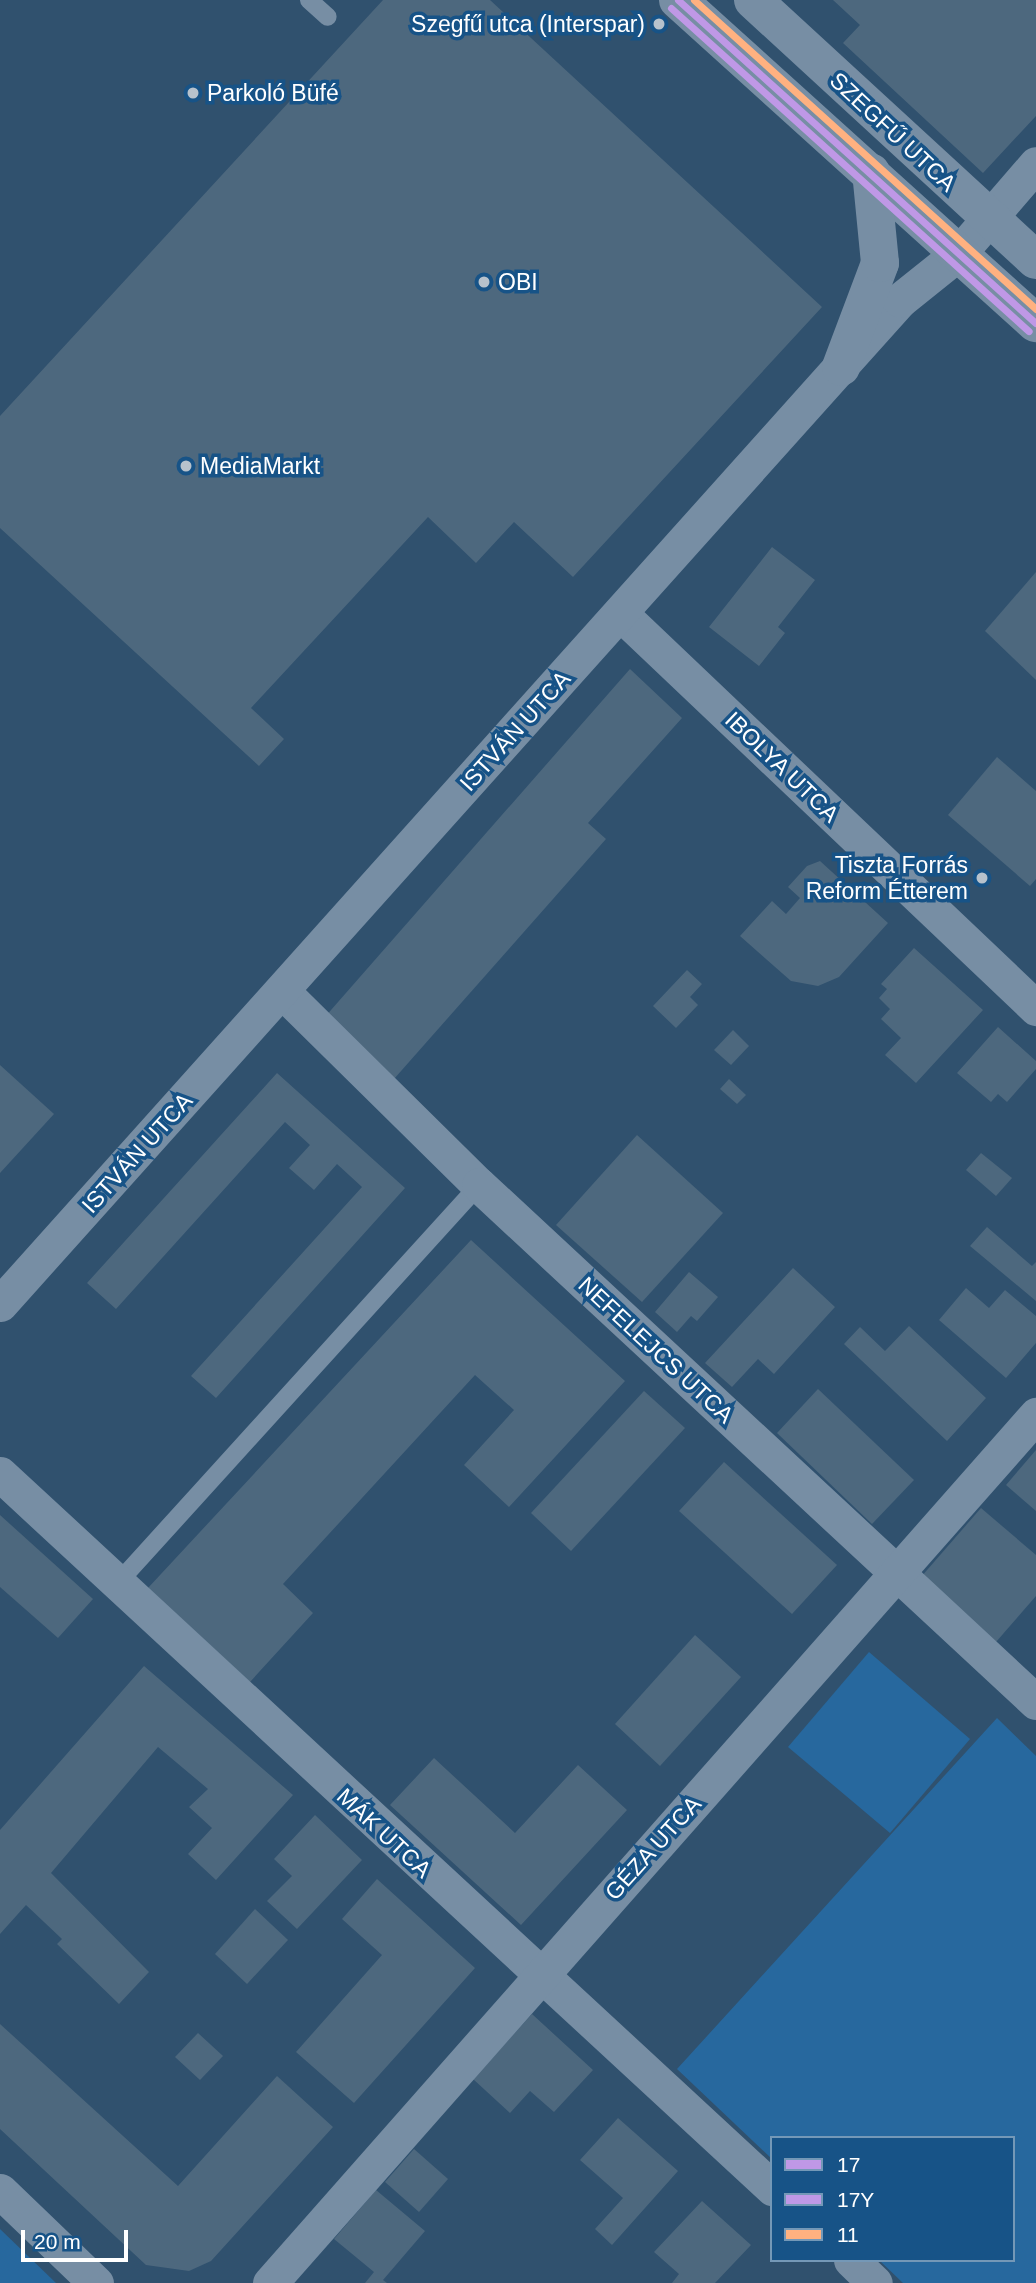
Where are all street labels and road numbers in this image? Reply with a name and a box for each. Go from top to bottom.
street label: SZEGFŰ UTCA [824,67,962,197]
street label: ISTVÁN UTCA [454,665,576,797]
street label: IBOLYA UTCA [719,705,845,829]
street label: ISTVÁN UTCA [76,1087,198,1219]
street label: NEFELEJCS UTCA [573,1271,739,1429]
street label: MÁK UTCA [331,1782,437,1884]
street label: GÉZA UTCA [599,1790,707,1906]

